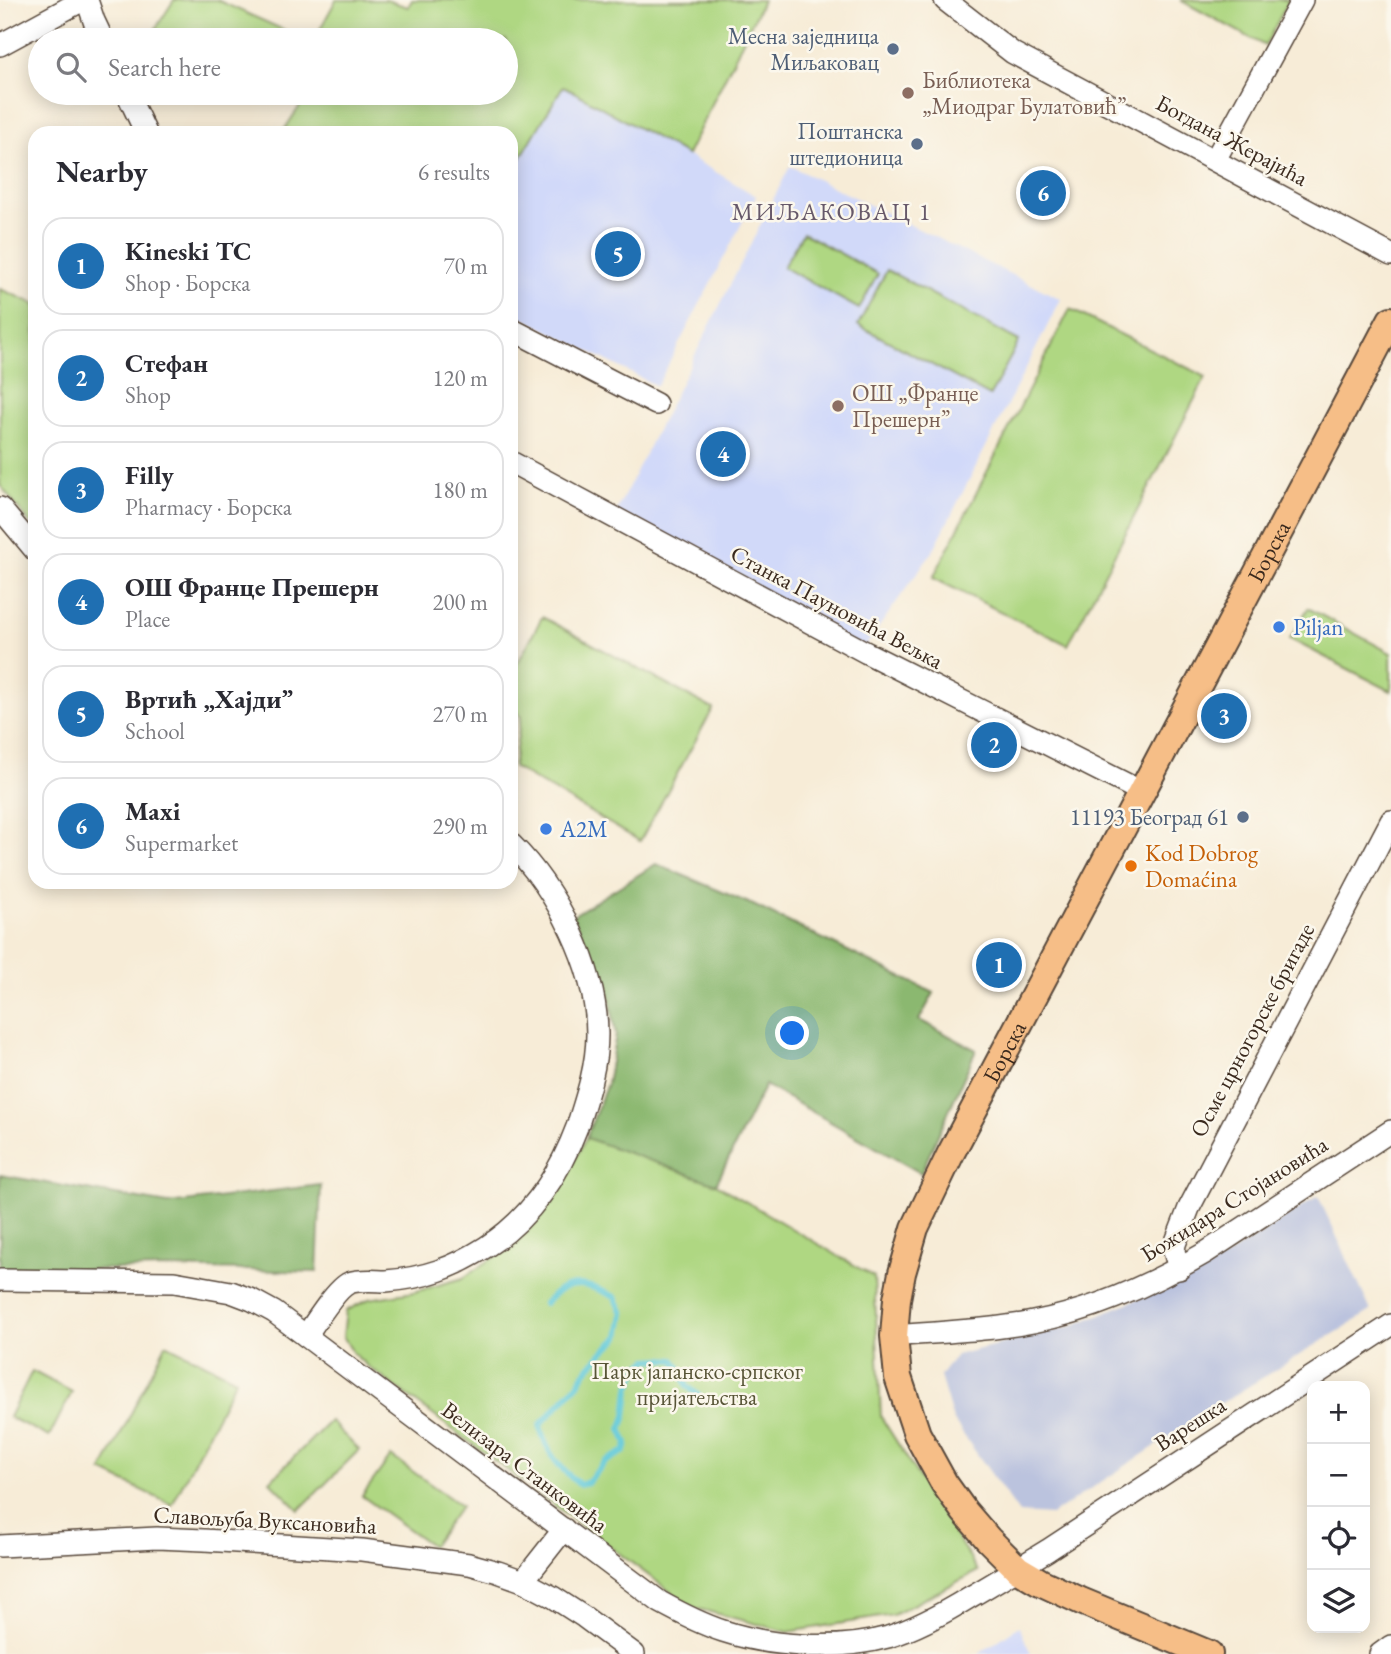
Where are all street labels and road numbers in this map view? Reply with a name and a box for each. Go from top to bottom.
street label: Богдана Жерајића [1151,87,1314,193]
street label: Борска [1240,515,1298,588]
street label: Станка Пауновића Вељка [726,538,949,676]
street label: Осме црногорске бригаде [1183,918,1321,1142]
street label: Борска [976,1015,1033,1088]
street label: Божидара Стојановића [1135,1129,1334,1269]
street label: Варешка [1149,1389,1232,1458]
street label: Велизара Станковића [436,1395,615,1540]
street label: Славољуба Вуксановића [153,1499,378,1541]

